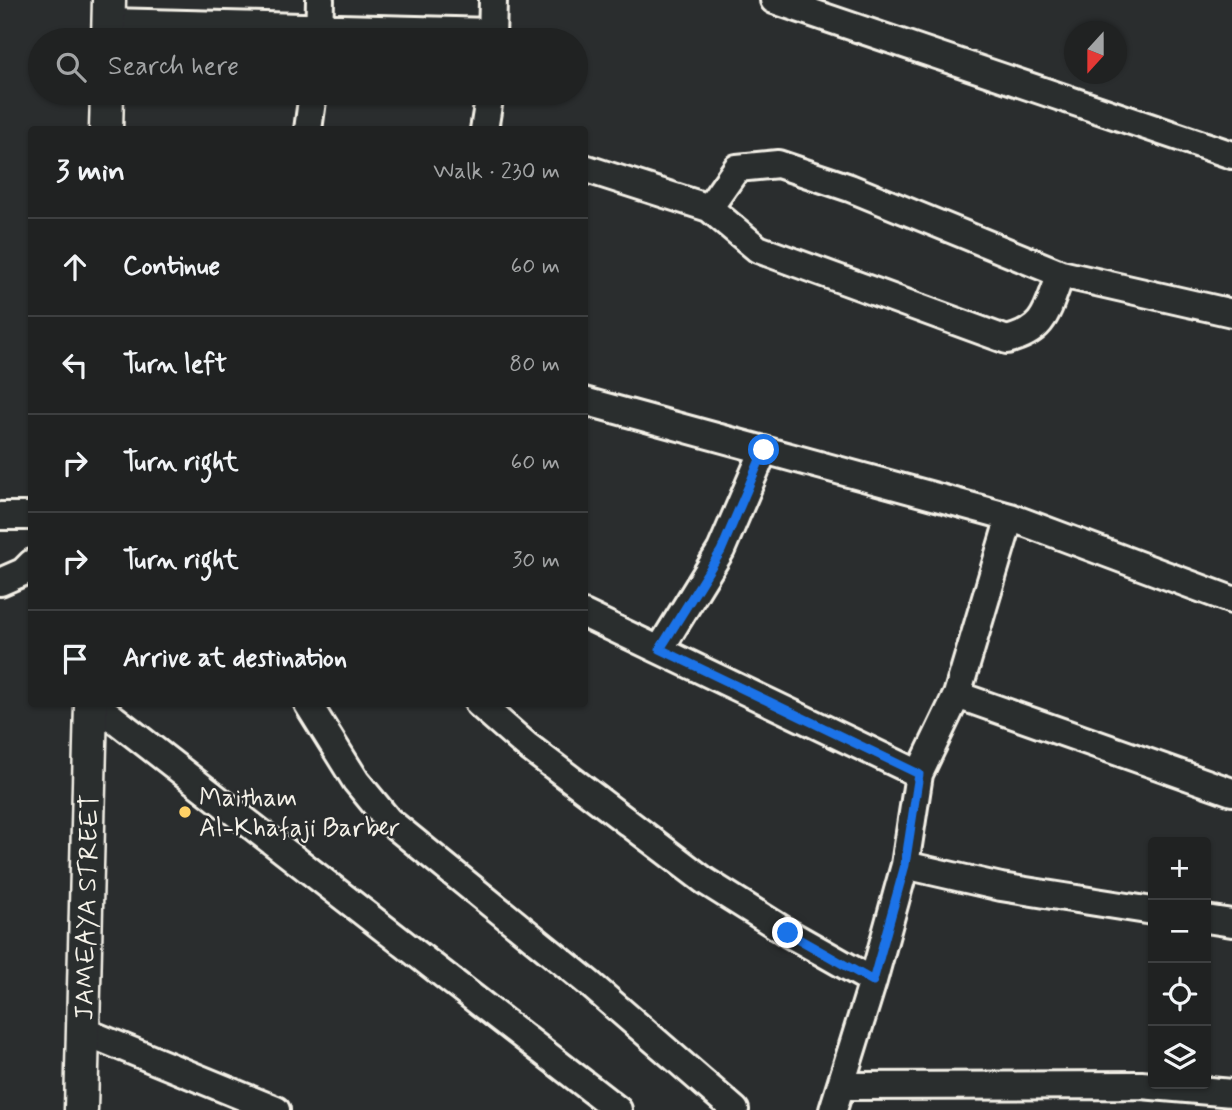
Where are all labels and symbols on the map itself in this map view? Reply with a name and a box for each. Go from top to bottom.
north arrow [1064,21,1127,84]
route start [748,434,779,465]
place label: Maitham Al-Khafaji Barber [199,782,400,846]
street label: JAMEAYA STREET [68,793,108,1021]
marker: Maitham Al-Khafaji Barber [177,804,193,820]
route end [772,917,803,948]

